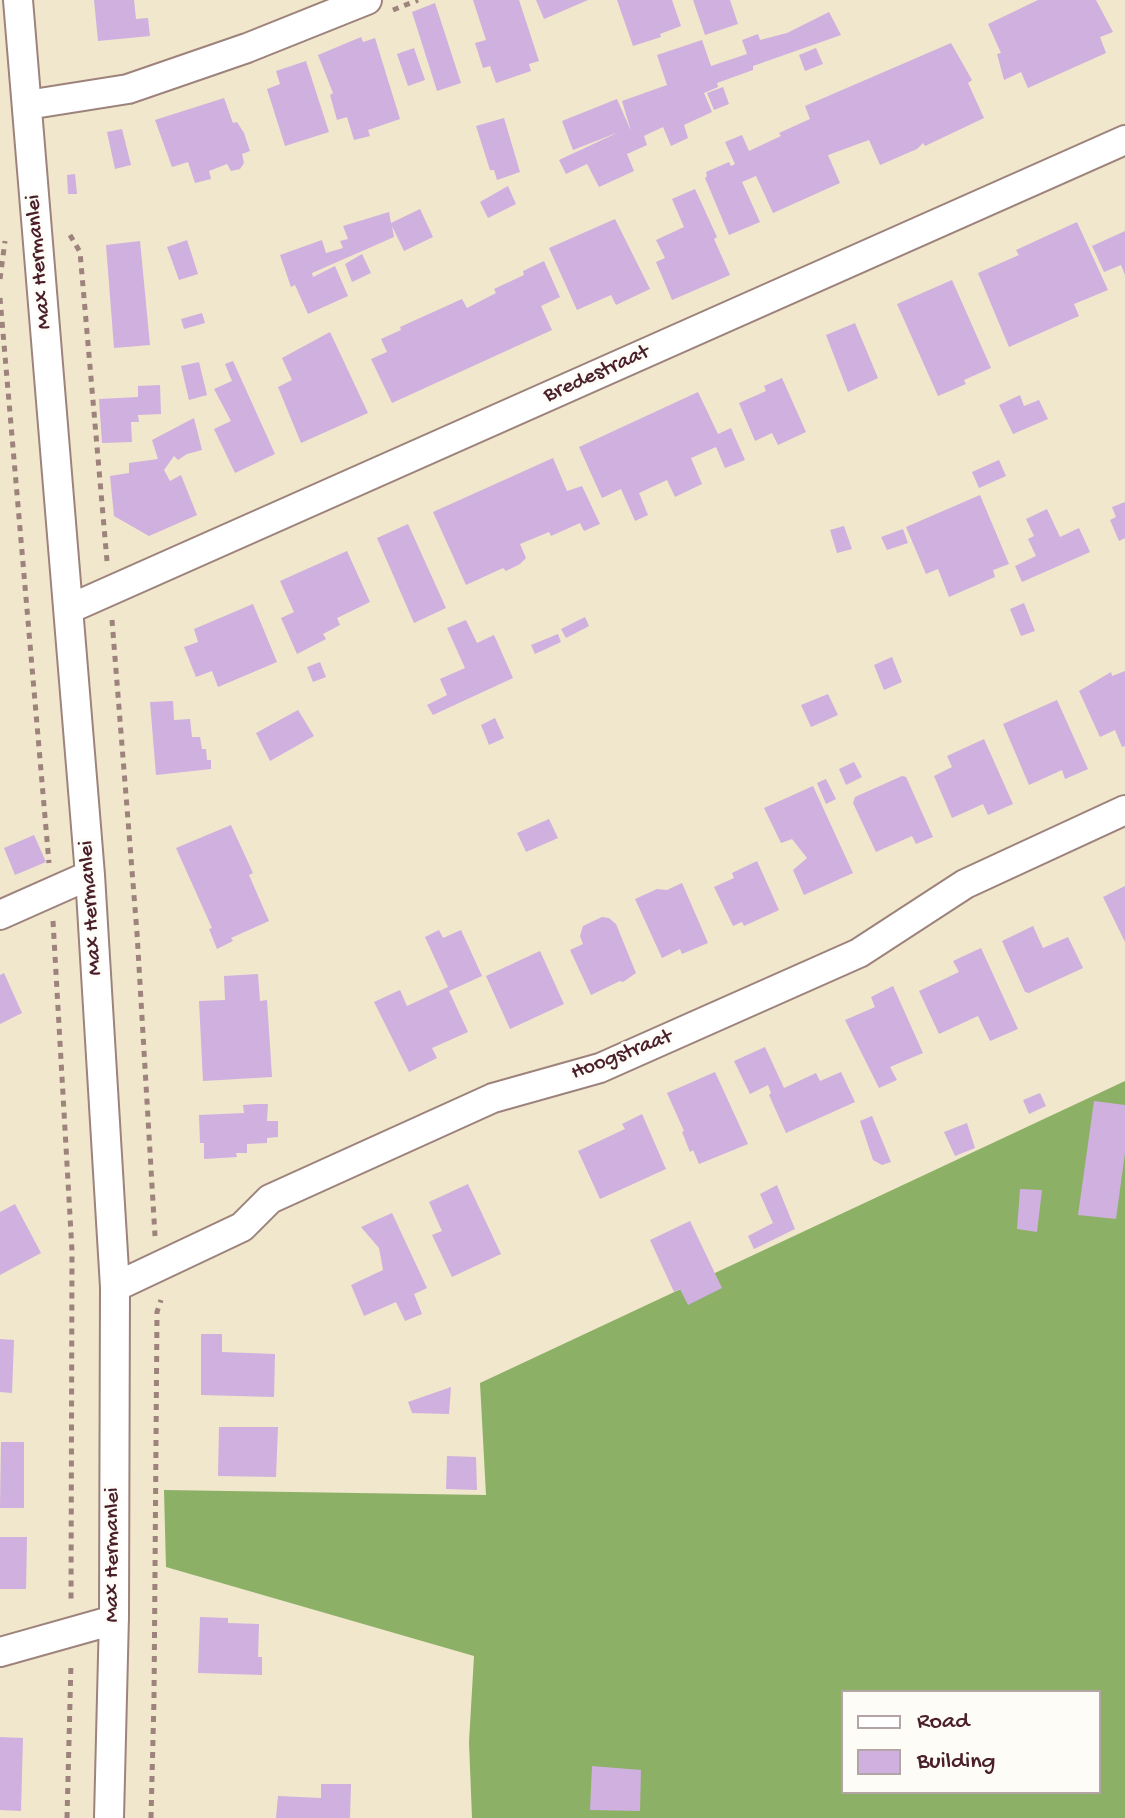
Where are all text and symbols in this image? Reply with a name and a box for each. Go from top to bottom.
street label: Max Hermanlei [21,194,59,330]
street label: Bredestraat [540,340,654,410]
street label: Max Hermanlei [74,840,110,976]
street label: Hoogstraat [568,1025,676,1087]
street label: Max Hermanlei [101,1487,127,1623]
legend [841,1690,1101,1794]
text: Road [917,1708,969,1737]
text: Building [917,1748,995,1777]

